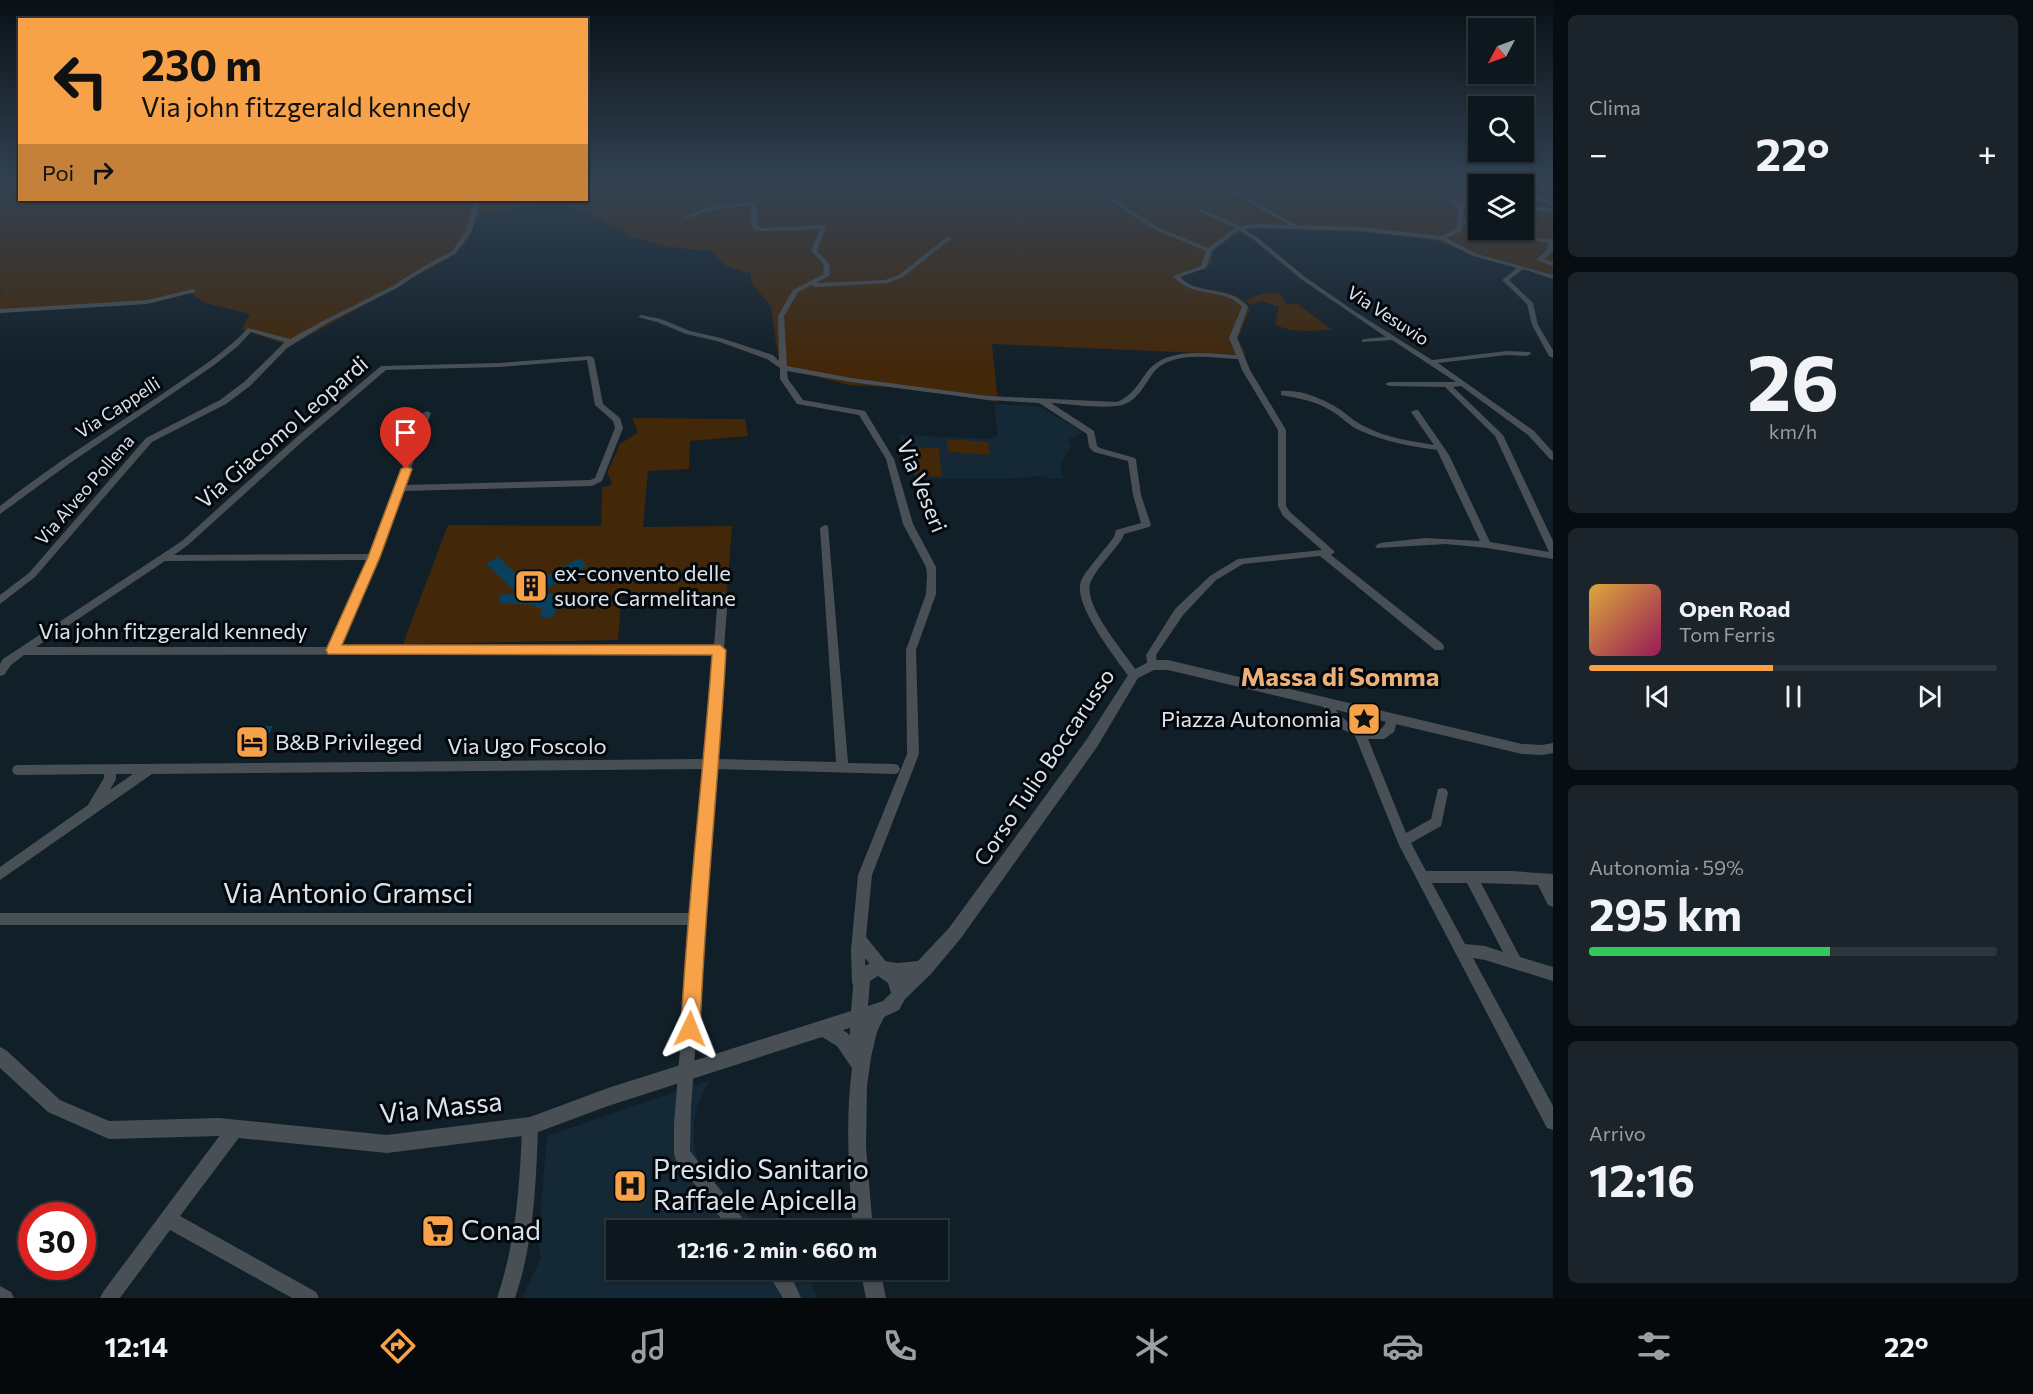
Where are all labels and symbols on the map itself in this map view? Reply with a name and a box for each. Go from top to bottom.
north arrow [1468,18,1534,84]
street label: Via Vesuvio [1343,281,1434,350]
street label: Via Giacomo Leopardi [190,350,373,514]
street label: Via Cappelli [71,372,164,443]
pin [380,407,431,469]
street label: Via Alveo Pollena [30,429,138,549]
street label: Via Veseri [892,435,953,536]
place label: ex-convento delle suore Carmelitane [554,559,736,611]
building icon: ex-convento delle suore Carmelitane [513,568,549,604]
street label: Via john fitzgerald kennedy [39,617,307,644]
district label: Massa di Somma [1241,660,1439,691]
street label: Corso Tulio Boccarusso [968,663,1120,870]
place icon: Piazza Autonomia [1346,701,1382,737]
place label: Piazza Autonomia [1161,705,1341,732]
hotel icon: B&B Privileged [234,724,270,760]
place label: B&B Privileged [275,728,422,755]
street label: Via Ugo Foscolo [447,732,607,759]
street label: Via Antonio Gramsci [223,876,473,909]
position arrow [658,997,722,1061]
street label: Via Massa [378,1084,504,1129]
place label: Presidio Sanitario Raffaele Apicella [653,1152,869,1216]
hospital icon: Presidio Sanitario Raffaele Apicella [612,1168,648,1204]
speed limit sign: 30 [18,1202,96,1280]
supermarket icon: Conad [420,1213,456,1249]
place label: Conad [461,1213,541,1246]

